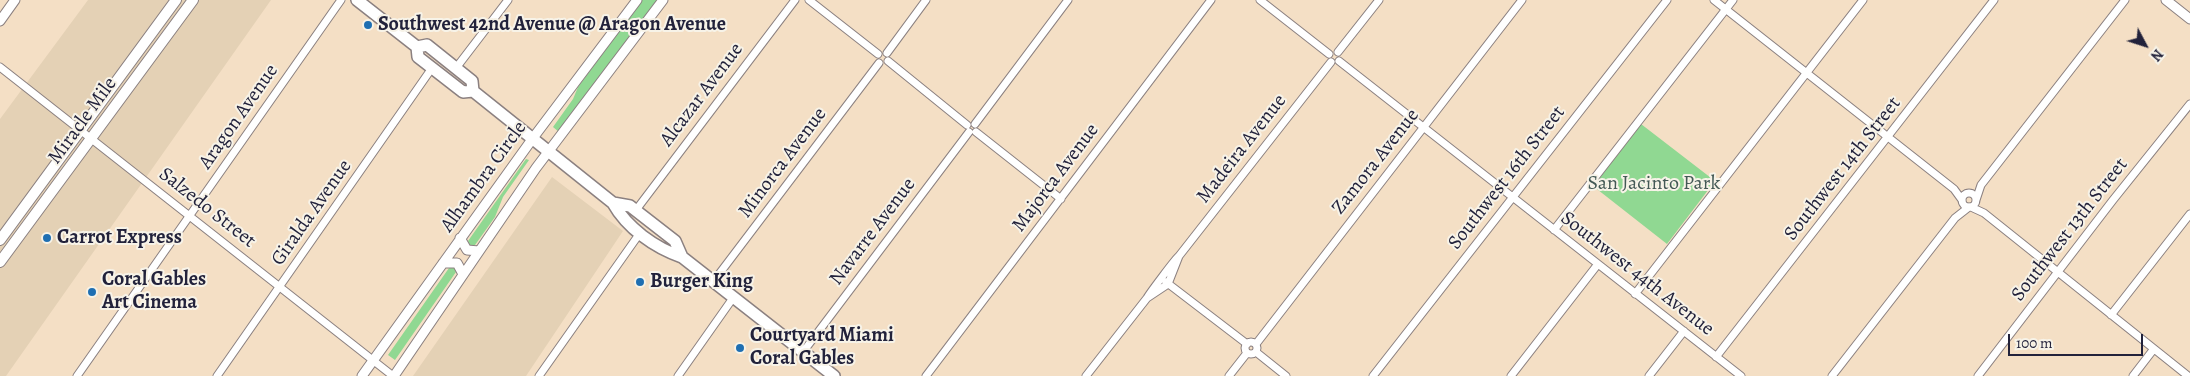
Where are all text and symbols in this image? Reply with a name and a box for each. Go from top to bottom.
place label: Southwest 42nd Avenue @ Aragon Avenue [378,13,726,37]
marker: Southwest 42nd Avenue @ Aragon Avenue [362,19,374,31]
north arrow [2120,20,2170,70]
street label: Alcazar Avenue [655,38,749,152]
text: N [2146,45,2167,65]
street label: Aragon Avenue [194,60,284,174]
street label: Miracle Mile [43,73,123,169]
street label: Madeira Avenue [1192,90,1292,208]
street label: Southwest 14th Street [1780,92,1906,246]
street label: Southwest 16th Street [1443,101,1571,255]
street label: Minorca Avenue [734,103,832,223]
street label: Zamora Avenue [1327,104,1425,220]
street label: Alhambra Circle [436,117,532,237]
street label: Majorca Avenue [1007,119,1105,237]
street label: Southwest 13th Street [2007,154,2133,306]
street label: Giralda Avenue [267,155,357,271]
street label: Salzedo Street [154,163,260,253]
park label: San Jacinto Park [1588,172,1720,196]
street label: Navarre Avenue [825,173,921,291]
street label: Southwest 44th Avenue [1555,207,1719,341]
place label: Carrot Express [57,226,182,250]
marker: Carrot Express [41,232,53,244]
place label: Coral Gables Art Cinema [102,268,206,315]
place label: Burger King [650,270,753,294]
marker: Burger King [634,276,646,288]
marker: Coral Gables Art Cinema [86,286,98,298]
place label: Courtyard Miami Coral Gables [750,324,894,371]
scale bar [2010,324,2145,356]
text: 100 m [2016,333,2053,353]
marker: Courtyard Miami Coral Gables [734,342,746,354]

